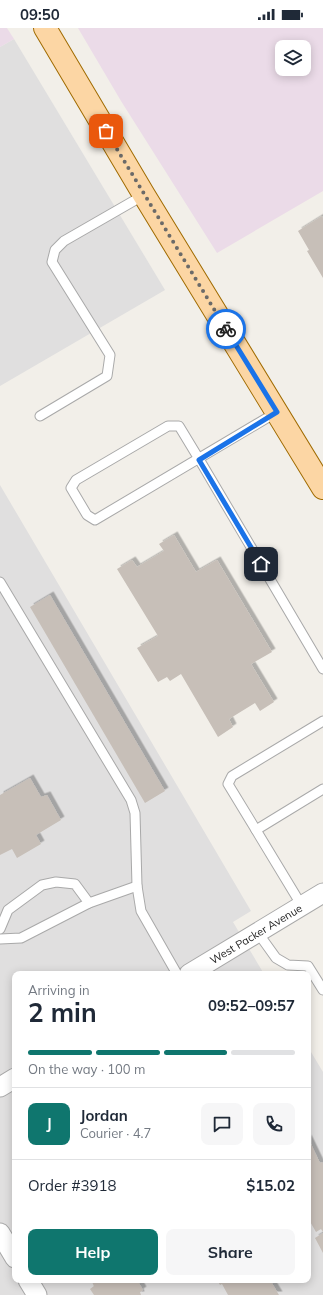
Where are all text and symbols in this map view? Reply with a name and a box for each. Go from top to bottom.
text: 09:50 [20,5,60,24]
map controls [275,40,311,76]
button: layers [275,40,311,76]
pin [89,114,123,148]
icon: bag [95,120,117,142]
courier [206,309,246,349]
icon: bike [215,318,237,340]
pin [244,547,278,581]
icon: home [250,553,272,575]
street label: West Packer Avenue [207,901,305,967]
text: Arriving in [28,982,90,998]
text: 2 min [28,996,97,1029]
text: 09:52–09:57 [208,996,295,1015]
text: On the way · 100 m [28,1061,145,1077]
button: chat [201,1103,243,1145]
button: phone [253,1103,295,1145]
text: Jordan [80,1106,128,1125]
text: J [46,1114,52,1133]
text: Courier · 4.7 [80,1125,151,1141]
text: Order #3918 [28,1176,116,1195]
text: $15.02 [246,1176,295,1195]
button: Help [28,1229,158,1275]
button: Share [166,1229,295,1275]

